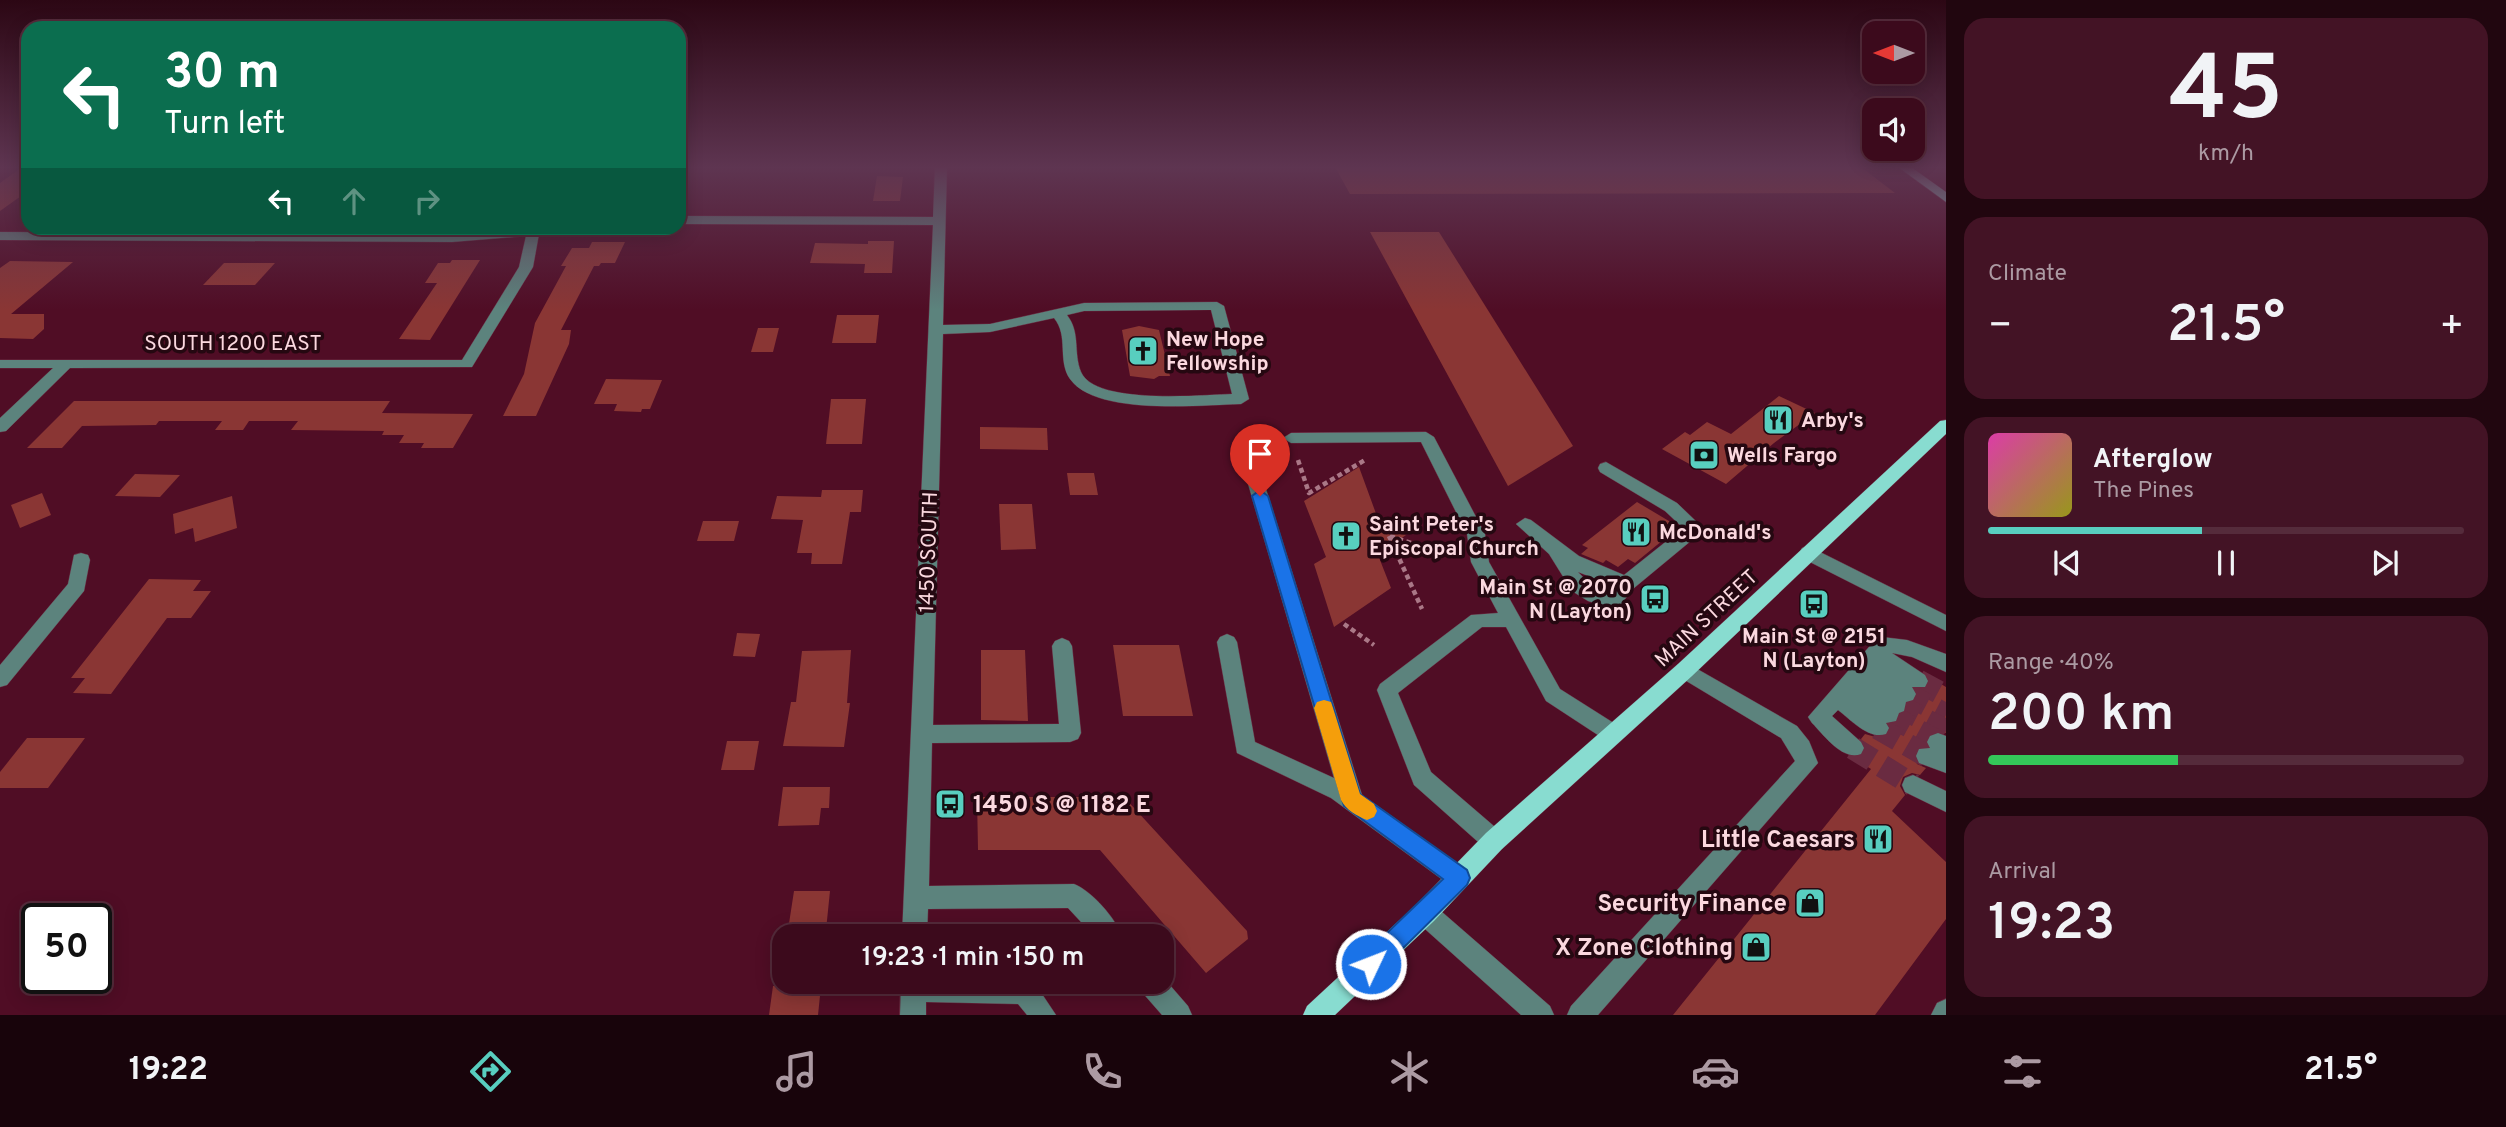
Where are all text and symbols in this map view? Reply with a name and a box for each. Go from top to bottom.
north arrow [1862,21,1925,84]
map controls [1862,21,1925,161]
text: 45 [2169,37,2283,152]
text: 30 m [164,44,280,106]
icon: left [49,49,140,140]
button: sound [1862,98,1925,161]
text: Turn left [164,105,285,145]
text: km/h [2198,140,2254,169]
icon: left [262,182,300,220]
icon: ahead [335,182,373,220]
icon: right [408,182,446,220]
text: Climate [1988,260,2067,289]
text: 21.5° [2167,294,2285,360]
text: − [1988,303,2013,352]
text: + [2439,303,2464,352]
place label: New Hope Fellowship [1166,327,1269,378]
street label: SOUTH 1200 EAST [144,331,322,358]
church icon: New Hope Fellowship [1126,334,1160,368]
restaurant icon: Arby's [1761,403,1795,437]
place label: Arby's [1801,408,1864,435]
pin [1230,424,1290,496]
icon: arrive [1241,435,1279,473]
bank icon: Wells Fargo [1687,438,1721,472]
place label: Wells Fargo [1727,443,1838,470]
text: Afterglow [2093,444,2213,477]
text: The Pines [2093,477,2194,506]
street label: 1450 SOUTH [914,491,945,613]
place label: Saint Peter's Episcopal Church [1369,512,1539,563]
restaurant icon: McDonald's [1619,515,1653,549]
church icon: Saint Peter's Episcopal Church [1329,519,1363,553]
place label: McDonald's [1659,520,1772,547]
icon: previous [2048,544,2086,582]
icon: pause [2207,544,2245,582]
icon: next [2366,544,2404,582]
street label: MAIN STREET [1650,564,1764,674]
place label: Main St @ 2070 N (Layton) [1479,575,1632,626]
bus stop icon: Main St @ 2070 N (Layton) [1638,582,1672,616]
bus stop icon: Main St @ 2151 N (Layton) [1797,587,1831,621]
place label: Main St @ 2151 N (Layton) [1742,624,1886,675]
text: Range · 40% [1988,649,2114,678]
text: 200 km [1988,683,2174,749]
bus stop icon: 1450 S @ 1182 E [933,787,967,821]
place label: 1450 S @ 1182 E [973,791,1151,821]
restaurant icon: Little Caesars [1861,822,1895,856]
place label: Little Caesars [1701,826,1855,856]
text: Arrival [1988,858,2057,887]
shop icon: Security Finance [1793,886,1827,920]
place label: Security Finance [1598,890,1787,920]
text: 19:23 [1988,892,2115,958]
speed limit sign: 50 [21,903,112,994]
position arrow [1334,927,1408,1001]
shop icon: X Zone Clothing [1739,930,1773,964]
place label: X Zone Clothing [1555,934,1733,964]
text: 19:23 · 1 min · 150 m [862,942,1084,975]
icon: directions [466,1047,515,1096]
icon: music [772,1047,821,1096]
icon: phone [1078,1047,1127,1096]
icon: climate [1385,1047,1434,1096]
icon: car [1691,1047,1740,1096]
icon: filters [1998,1047,2047,1096]
text: 19:22 [129,1051,208,1091]
text: 21.5° [2304,1051,2377,1091]

